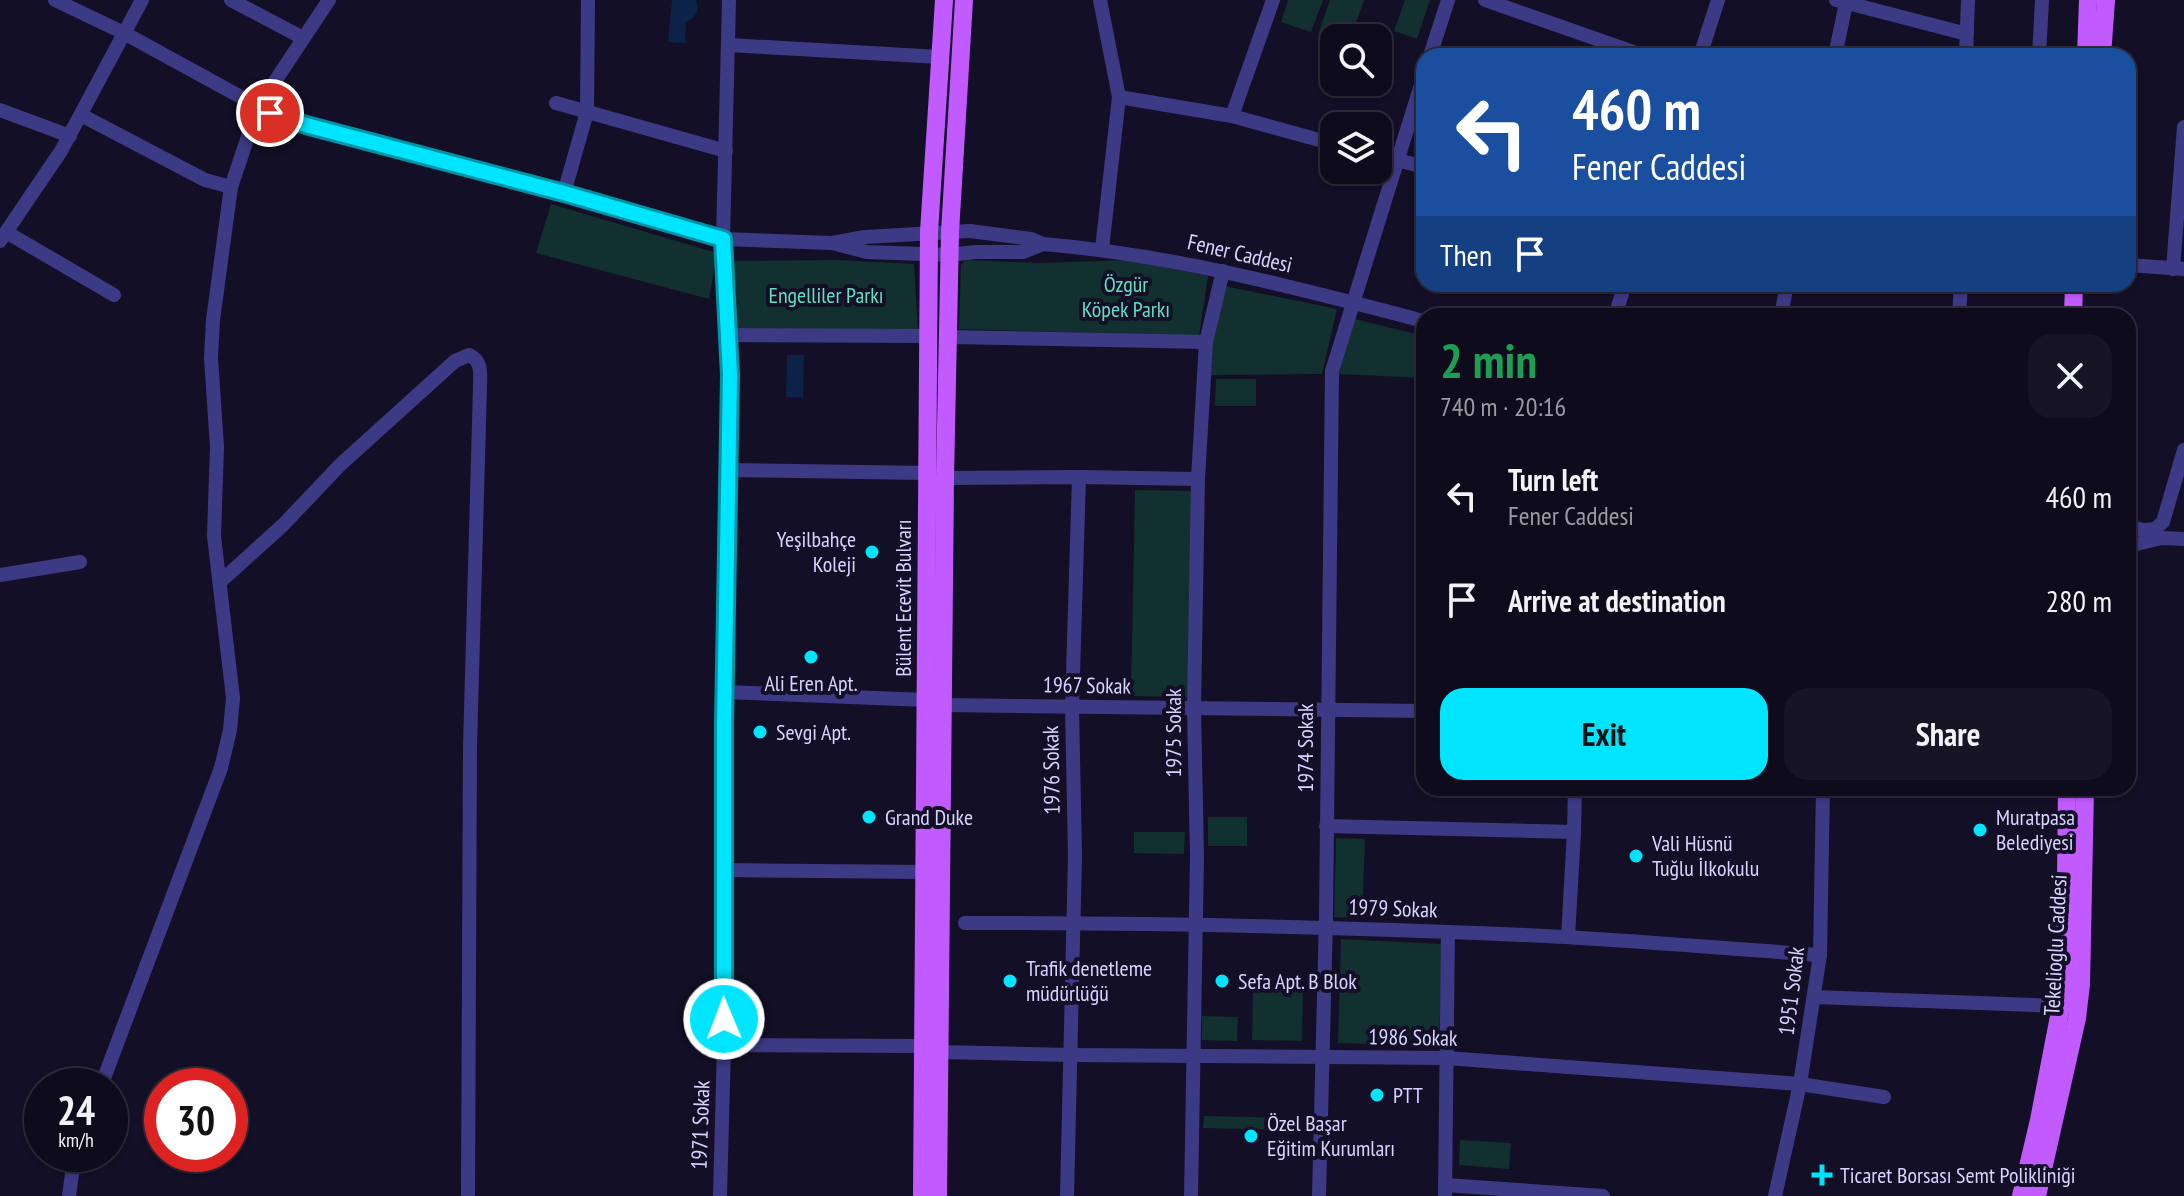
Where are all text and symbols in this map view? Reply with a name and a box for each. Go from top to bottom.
map controls [1320,24,1392,184]
button: search [1320,24,1392,96]
text: 460 m [1572,73,1701,145]
pin [236,79,304,147]
icon: left [1440,80,1544,184]
icon: arrive [248,91,292,135]
button: layers [1320,112,1392,184]
text: Fener Caddesi [1572,143,1746,190]
street label: Fener Caddesi [1185,227,1295,279]
icon: arrive [1508,232,1552,276]
text: Then [1440,235,1492,274]
park label: Özgür Köpek Parkı [1082,270,1170,323]
park label: Engelliler Parkı [768,281,884,309]
text: 2 min [1440,329,1537,391]
button: close [2028,334,2112,418]
text: 740 m · 20:16 [1440,390,1566,423]
text: Turn left [1508,460,1598,499]
icon: left [1440,474,1484,518]
text: 460 m [2046,477,2112,516]
text: Fener Caddesi [1508,499,1634,532]
street label: Bülent Ecevit Bulvarı [889,519,917,677]
place label: Yeşilbahçe Koleji [777,525,856,578]
marker: Yeşilbahçe Koleji [863,543,881,561]
icon: arrive [1440,578,1484,622]
text: Arrive at destination [1508,581,1726,620]
text: 280 m [2046,581,2112,620]
marker: Ali Eren Apt. [802,648,820,666]
place label: Ali Eren Apt. [764,669,858,697]
street label: 1967 Sokak [1043,670,1132,700]
street label: 1975 Sokak [1159,688,1187,778]
button: Exit [1440,688,1768,780]
button: Share [1784,688,2112,780]
street label: 1974 Sokak [1291,703,1319,793]
place label: Sevgi Apt. [776,718,851,746]
marker: Sevgi Apt. [751,723,769,741]
street label: 1976 Sokak [1036,725,1066,815]
place label: Grand Duke [885,803,973,831]
place label: Muratpasa Belediyesi [1996,803,2075,856]
marker: Grand Duke [860,808,878,826]
marker: Muratpasa Belediyesi [1971,821,1989,839]
place label: Vali Hüsnü Tuğlu İlkokulu [1651,829,1759,882]
marker: Vali Hüsnü Tuğlu İlkokulu [1627,847,1645,865]
street label: Tekelioglu Caddesi [2037,874,2073,1016]
street label: 1979 Sokak [1348,892,1438,924]
street label: 1951 Sokak [1772,945,1810,1037]
place label: Trafik denetleme müdürlüğü [1026,954,1152,1007]
place label: Sefa Apt. B Blok [1238,967,1357,995]
marker: Trafik denetleme müdürlüğü [1001,972,1019,990]
marker: Sefa Apt. B Blok [1213,972,1231,990]
position arrow [682,977,766,1061]
street label: 1986 Sokak [1368,1022,1458,1052]
speed limit sign: 30 [144,1068,248,1172]
street label: 1971 Sokak [684,1080,716,1170]
place label: PTT [1393,1081,1423,1109]
text: 24 [57,1084,95,1136]
marker: PTT [1368,1086,1386,1104]
place label: Özel Başar Eğitim Kurumları [1267,1109,1395,1162]
text: km/h [58,1127,94,1153]
marker: Özel Başar Eğitim Kurumları [1242,1127,1260,1145]
place label: Ticaret Borsası Semt Polikliniği [1840,1161,2075,1189]
marker: Ticaret Borsası Semt Polikliniği [1811,1164,1833,1186]

